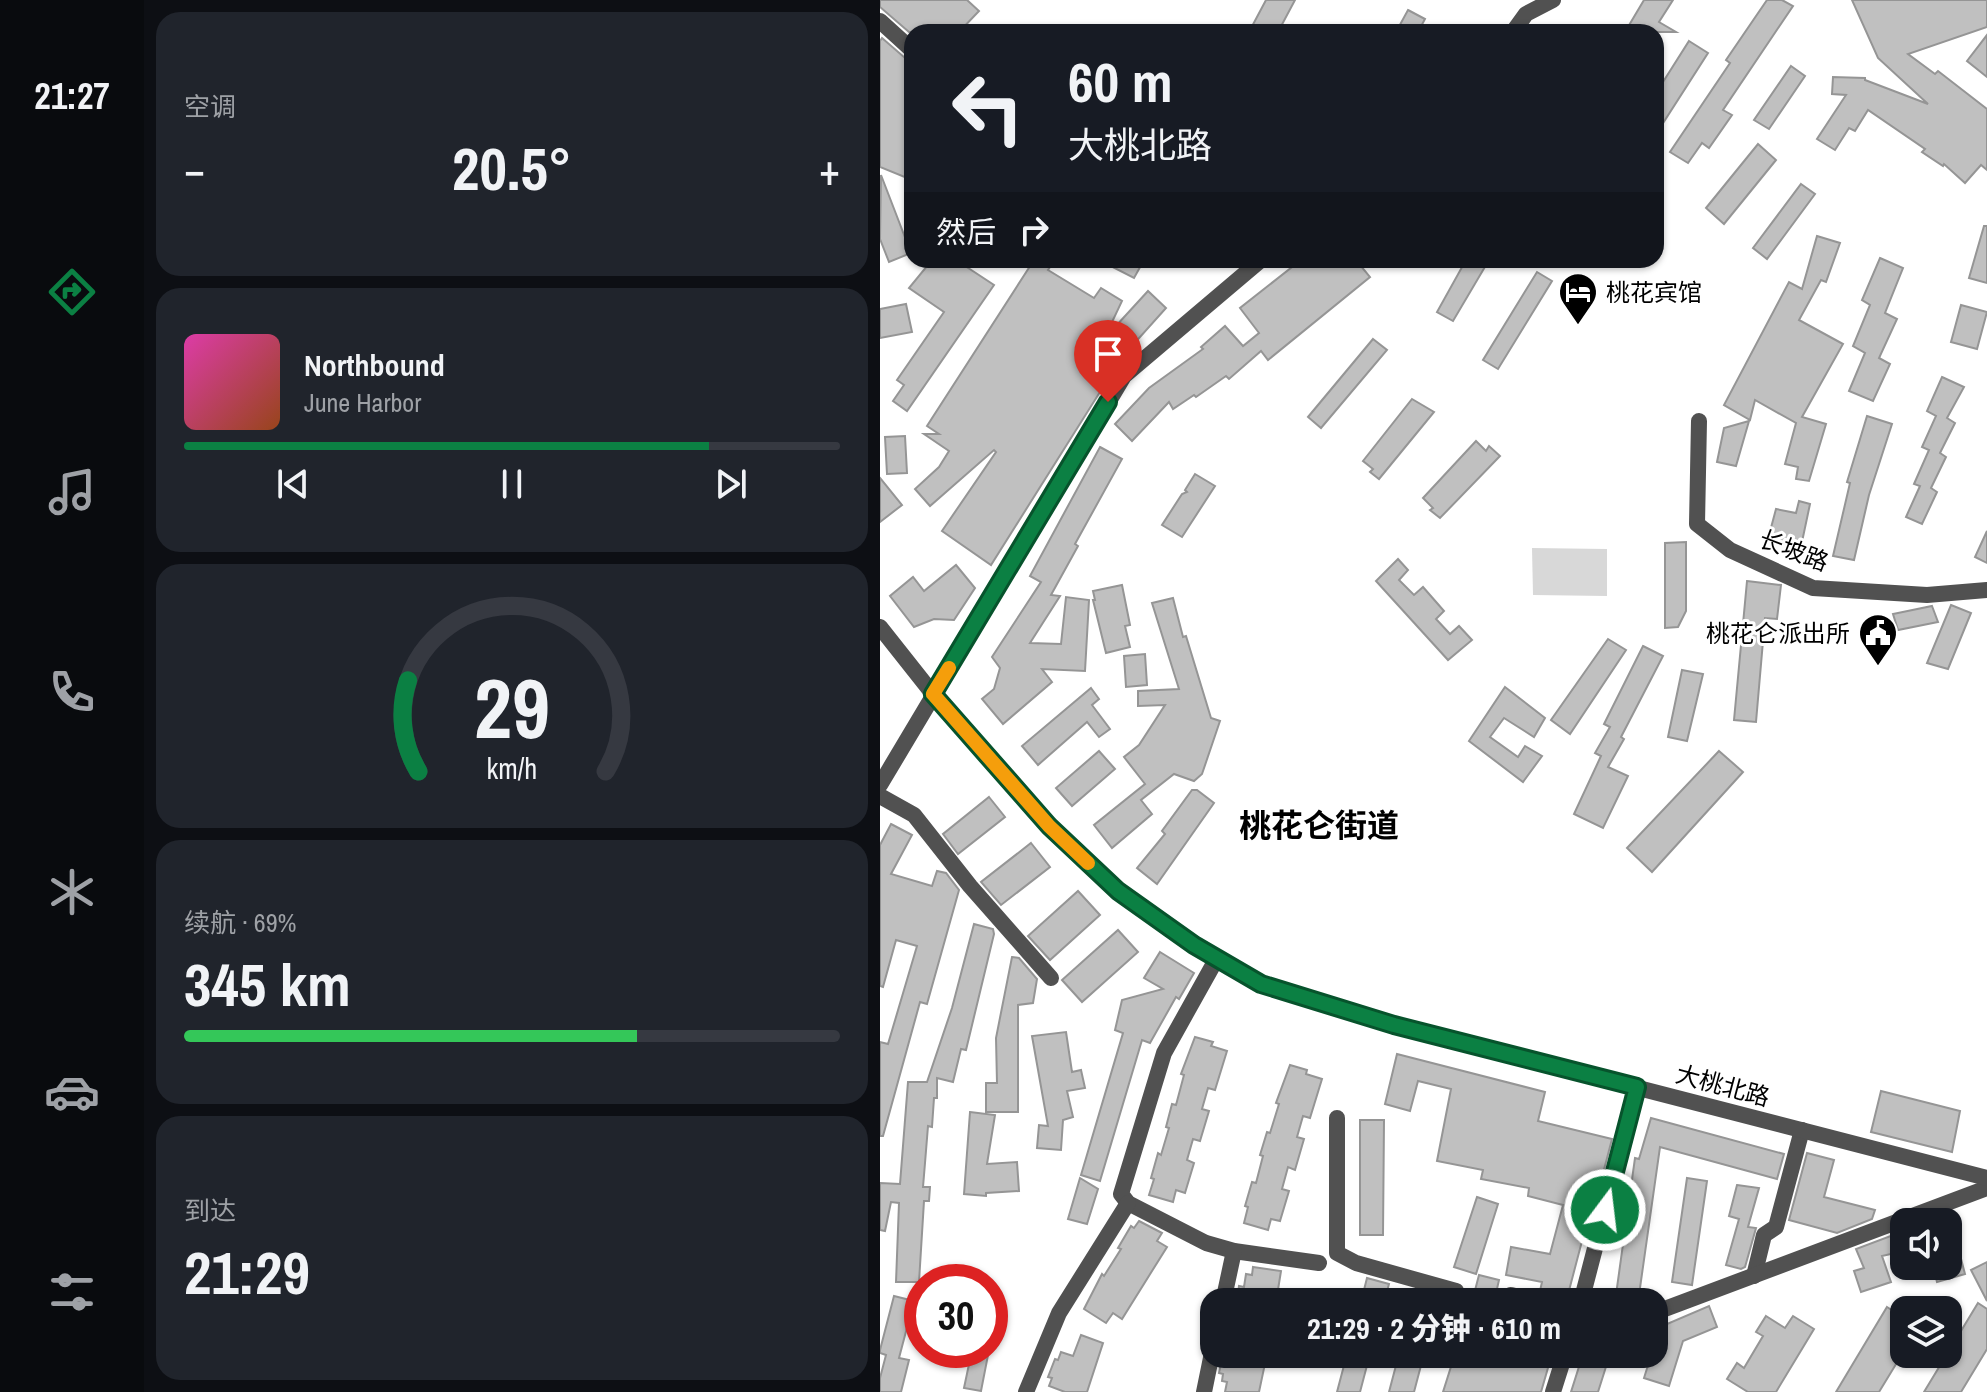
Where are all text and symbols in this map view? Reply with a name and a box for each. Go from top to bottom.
text: 60 m [1068,44,1173,119]
icon: left [936,56,1040,160]
text: 21:27 [34,72,110,120]
text: 空调 [184,89,236,124]
text: 大桃北路 [1068,121,1212,169]
text: 20.5° [452,128,572,209]
text: − [184,139,205,199]
text: + [819,139,840,199]
icon: right [1012,208,1056,252]
text: 然后 [936,212,996,252]
icon: directions [44,264,100,320]
hotel icon: 桃花宾馆 [1557,271,1599,326]
place label: 桃花宾馆 [1606,276,1702,308]
pin [1074,320,1142,402]
icon: arrive [1086,332,1130,376]
text: Northbound [304,345,445,385]
text: June Harbor [304,385,421,420]
icon: previous [271,462,315,506]
icon: pause [490,462,534,506]
icon: next [709,462,753,506]
icon: music [44,464,100,520]
street label: 长坡路 [1755,522,1833,578]
public building icon: 桃花仑派出所 [1857,612,1899,667]
place label: 桃花仑派出所 [1706,617,1850,649]
text: 29 [474,652,550,764]
icon: phone [44,664,100,720]
text: km/h [487,749,537,788]
district label: 桃花仑街道 [1239,804,1399,847]
icon: climate [44,864,100,920]
text: 续航 · 69% [184,905,296,940]
text: 345 km [184,944,351,1025]
street label: 大桃北路 [1672,1057,1774,1113]
icon: car [44,1064,100,1120]
position arrow [1563,1168,1647,1252]
text: 到达 [184,1193,236,1228]
map controls [1890,1208,1962,1368]
button: sound [1890,1208,1962,1280]
text: 21:29 [184,1232,310,1313]
icon: filters [44,1264,100,1320]
speed limit sign: 30 [904,1264,1008,1368]
button: layers [1890,1296,1962,1368]
text: 21:29 · 2 分钟 · 610 m [1307,1308,1561,1348]

